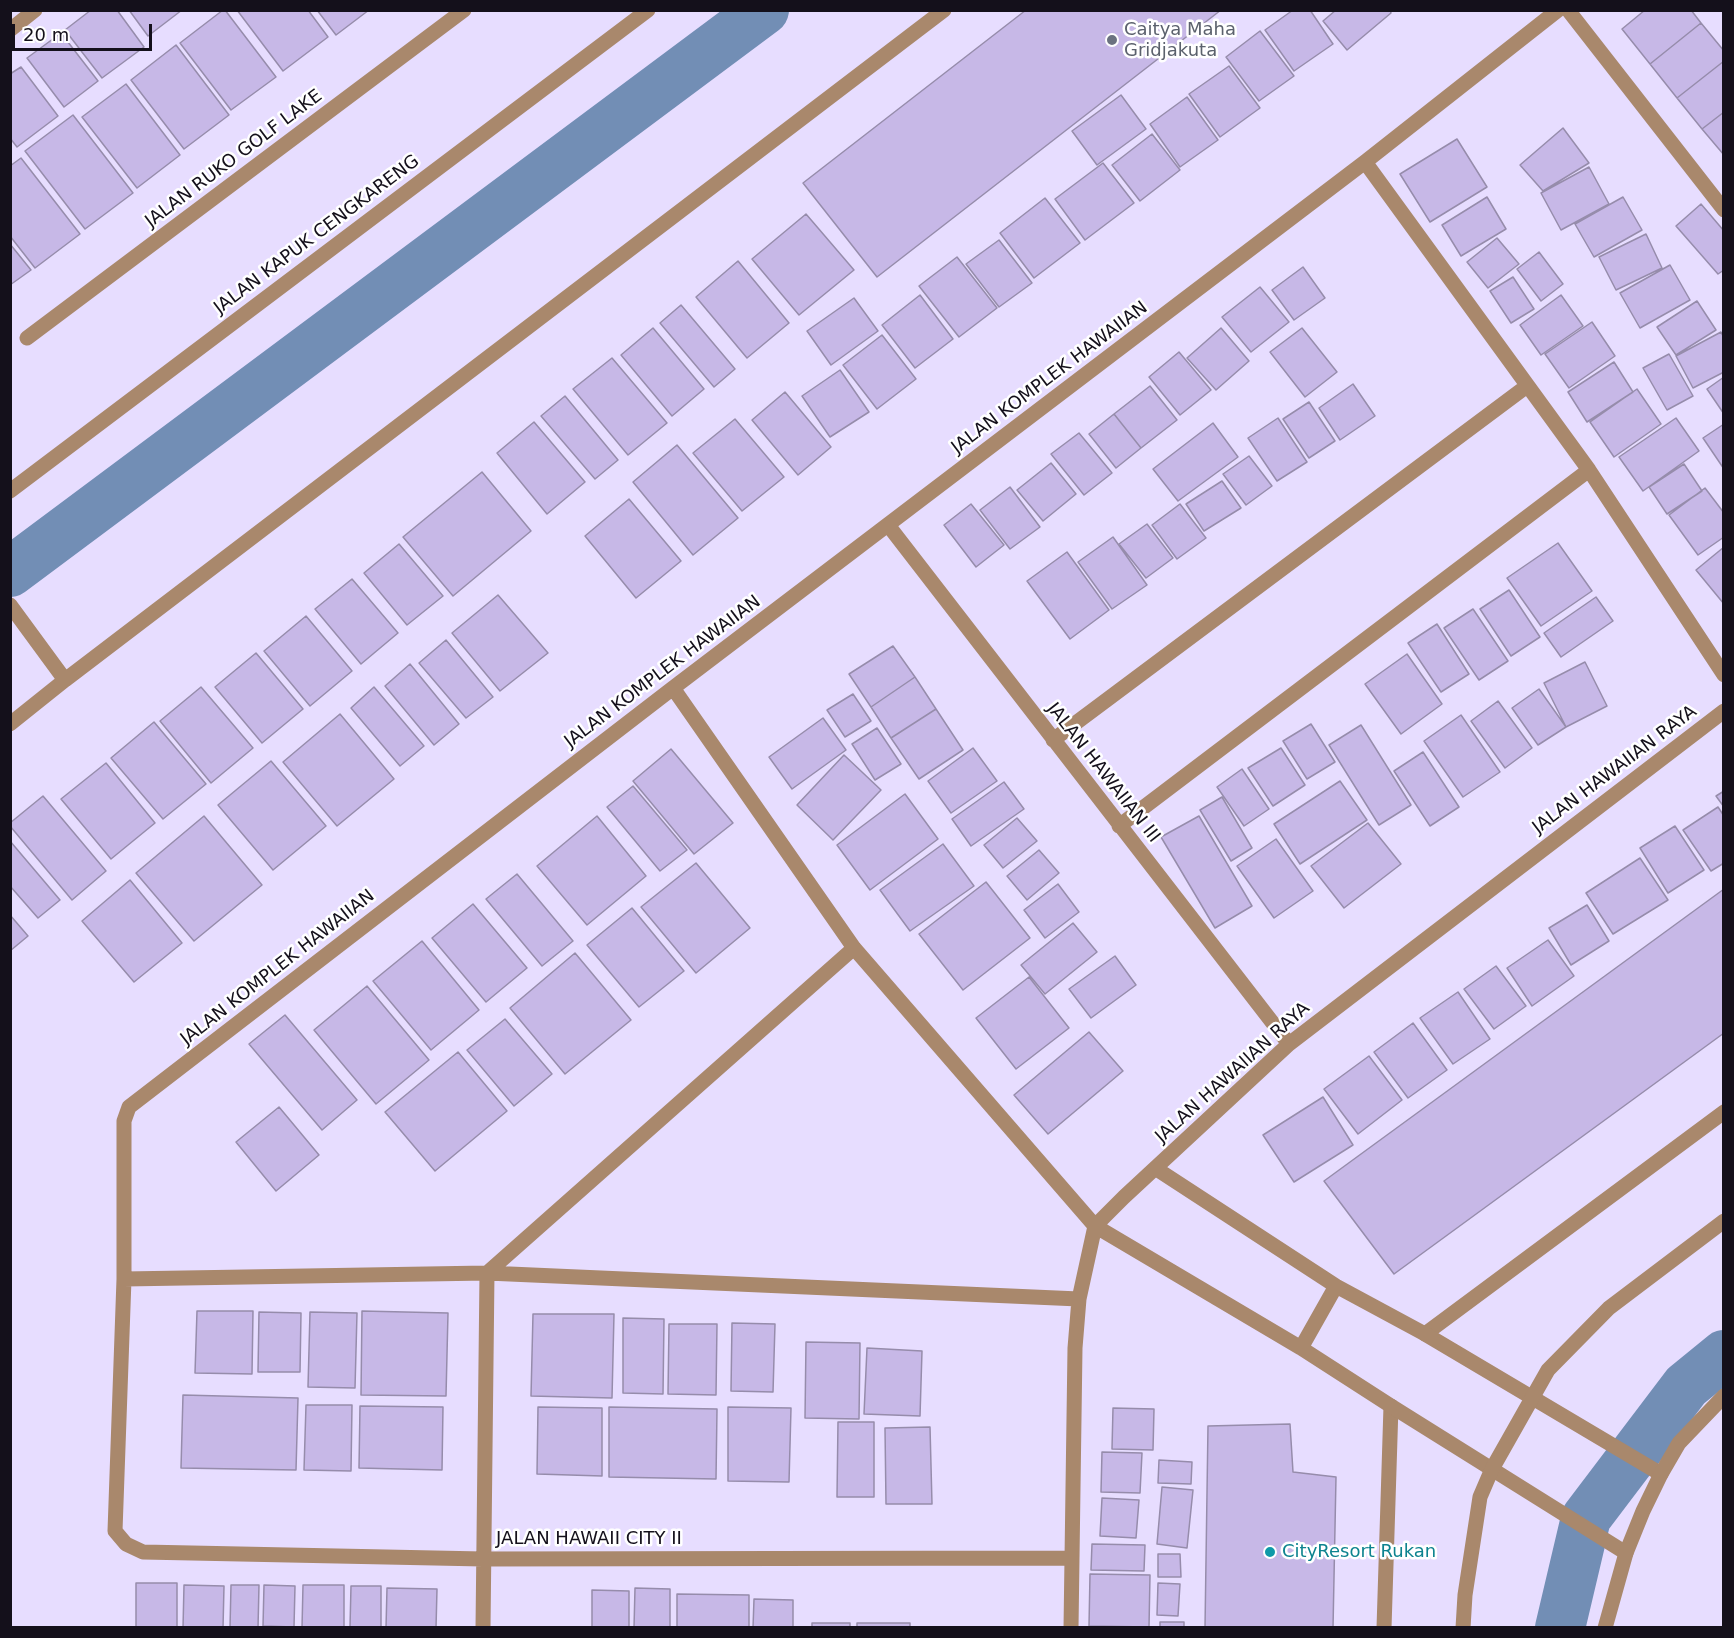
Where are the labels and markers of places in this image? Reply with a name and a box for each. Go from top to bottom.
place label: Caitya Maha Gridjakuta [1124,19,1236,62]
marker: Caitya Maha Gridjakuta [1105,33,1119,47]
place label: CityResort Rukan [1282,1541,1436,1563]
marker: CityResort Rukan [1263,1545,1277,1559]

